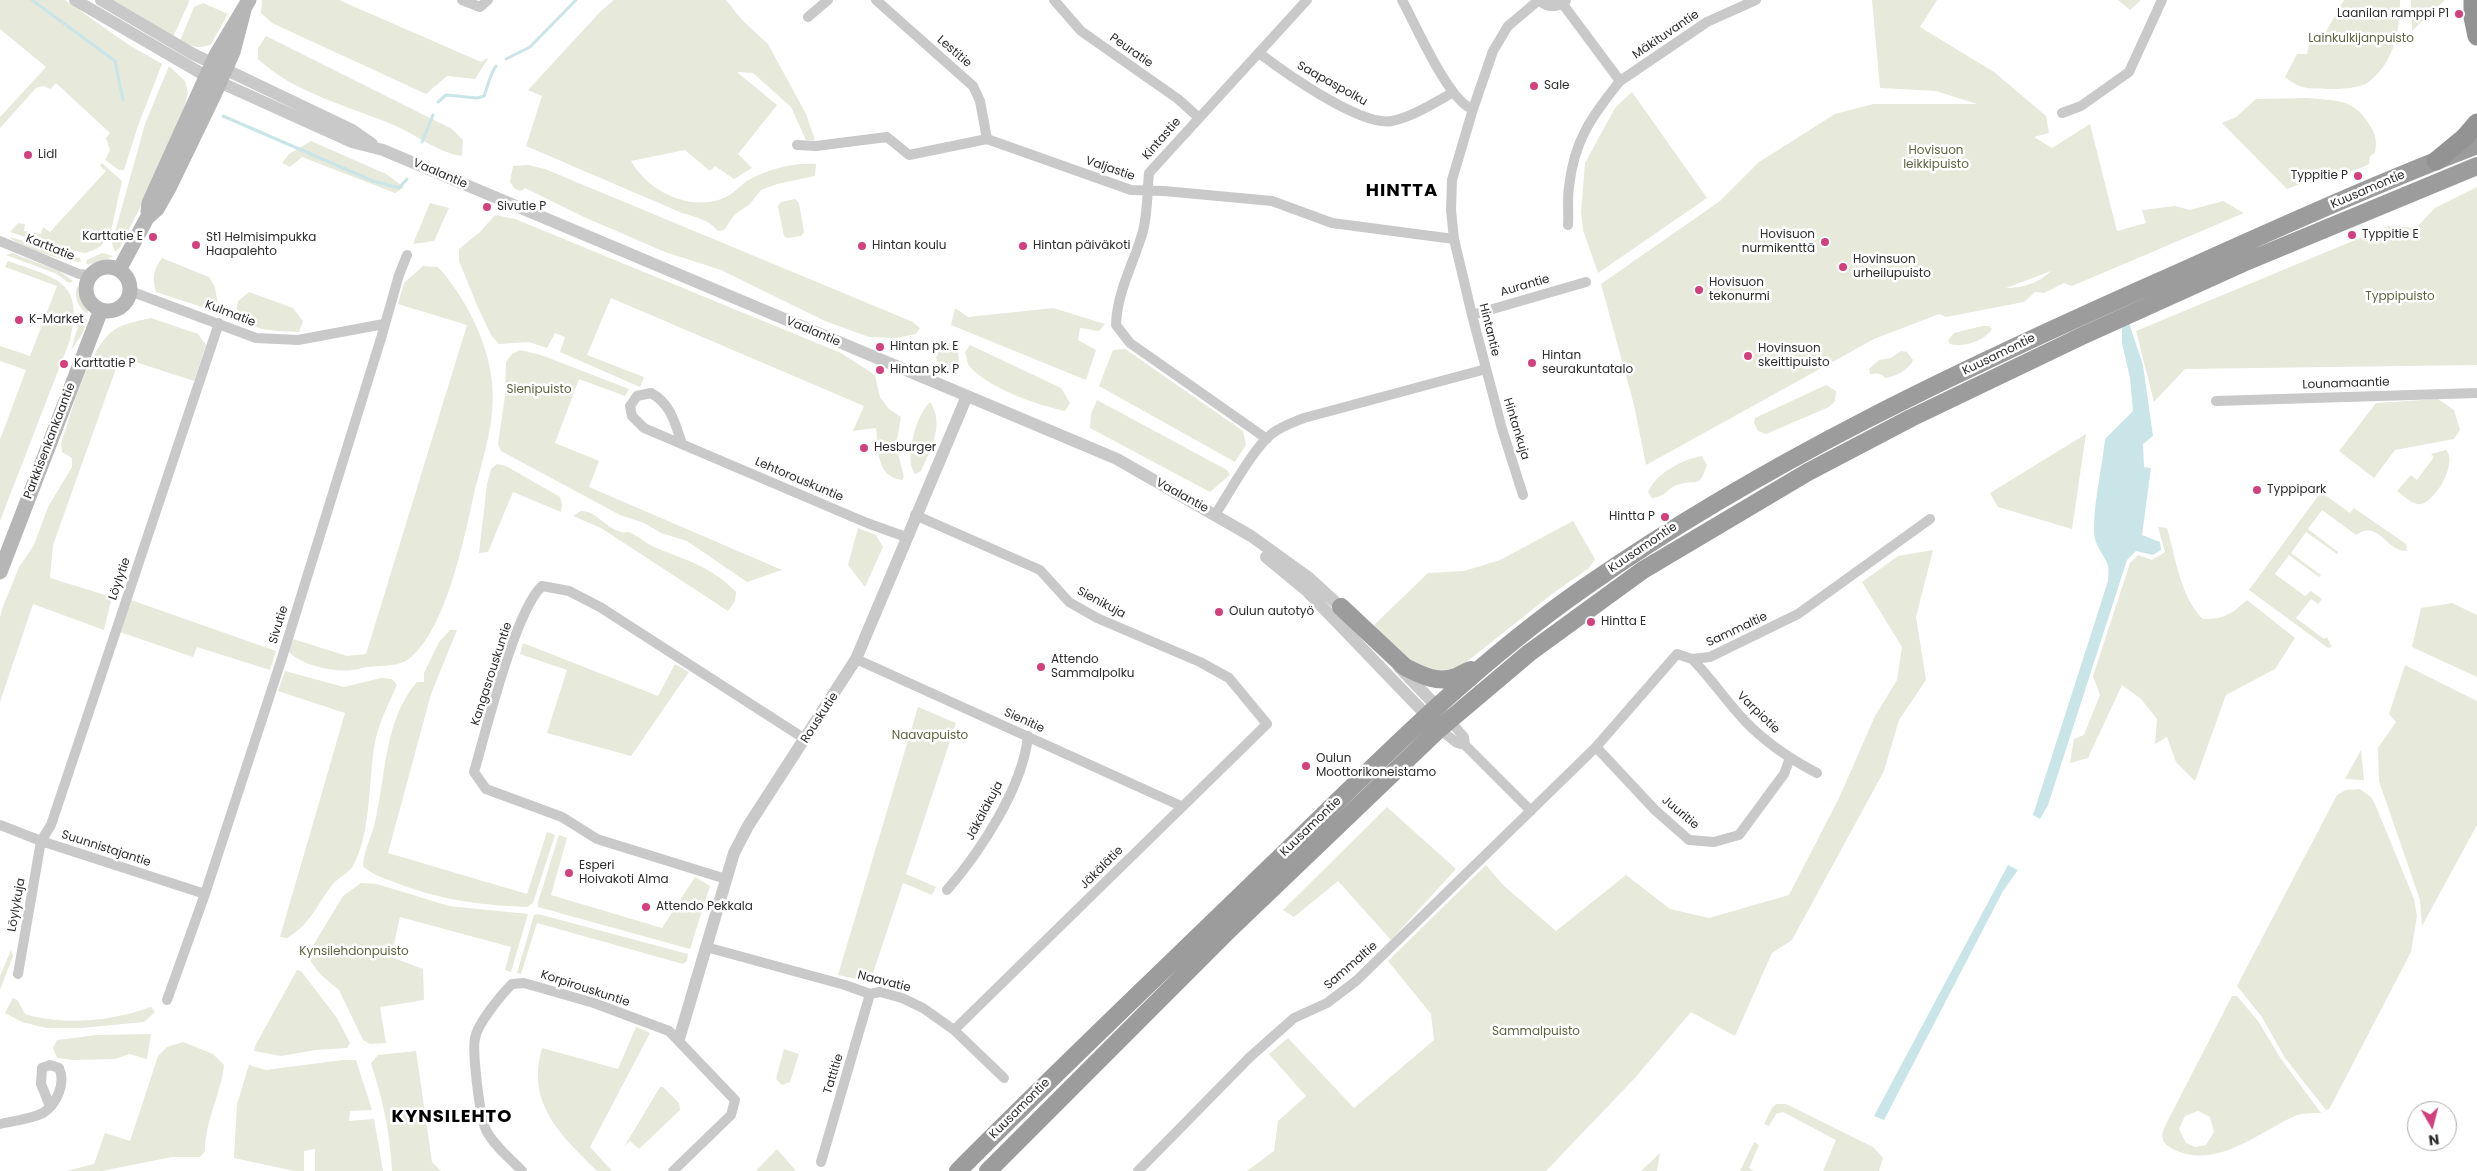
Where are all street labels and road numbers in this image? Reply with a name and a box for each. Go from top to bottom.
street label: Mäkituvantie [1630,8,1702,62]
street label: Peuratie [1107,31,1155,71]
street label: Lestitie [934,33,974,71]
street label: Saapaspolku [1294,59,1370,109]
street label: Kintastie [1140,115,1184,163]
street label: Valjastie [1083,154,1137,184]
street label: Vaalantie [411,156,469,192]
street label: Kuusamontie [2329,168,2407,212]
street label: Karttatie [23,232,77,264]
street label: Aurantie [1499,272,1551,300]
street label: Kulmatie [203,298,257,330]
street label: Hintantie [1475,302,1503,358]
street label: Vaalantie [784,314,842,350]
street label: Kuusamontie [1960,331,2038,379]
street label: Lounamaantie [2302,375,2390,393]
street label: Parkkisenkankaantie [21,381,79,501]
street label: Hintankuja [1500,396,1532,462]
street label: Lehtorouskuntie [753,455,845,505]
street label: Vaalantie [1153,476,1211,516]
street label: Kuusamontie [1606,520,1680,576]
street label: Löylytie [106,556,134,602]
street label: Sienikuja [1074,584,1128,622]
street label: Sivutie [266,604,292,646]
street label: Sammaltie [1704,610,1770,650]
street label: Kangasrouskuntie [468,620,516,728]
street label: Varpiotie [1734,689,1782,737]
street label: Rouskutie [798,690,842,746]
street label: Sienitie [1002,706,1046,736]
street label: Jäkäläkuja [963,779,1007,843]
street label: Juuritie [1659,793,1701,833]
street label: Kuusamontie [1277,794,1345,860]
street label: Suunnistajantie [60,828,152,870]
street label: Jäkälätie [1078,844,1126,892]
street label: Löylykuja [5,877,29,933]
street label: Sammaltie [1321,939,1381,993]
street label: Korpirouskuntie [539,968,631,1010]
street label: Naavatie [856,968,912,996]
street label: Tattitie [821,1052,847,1096]
street label: Kuusamontie [987,1076,1053,1142]

